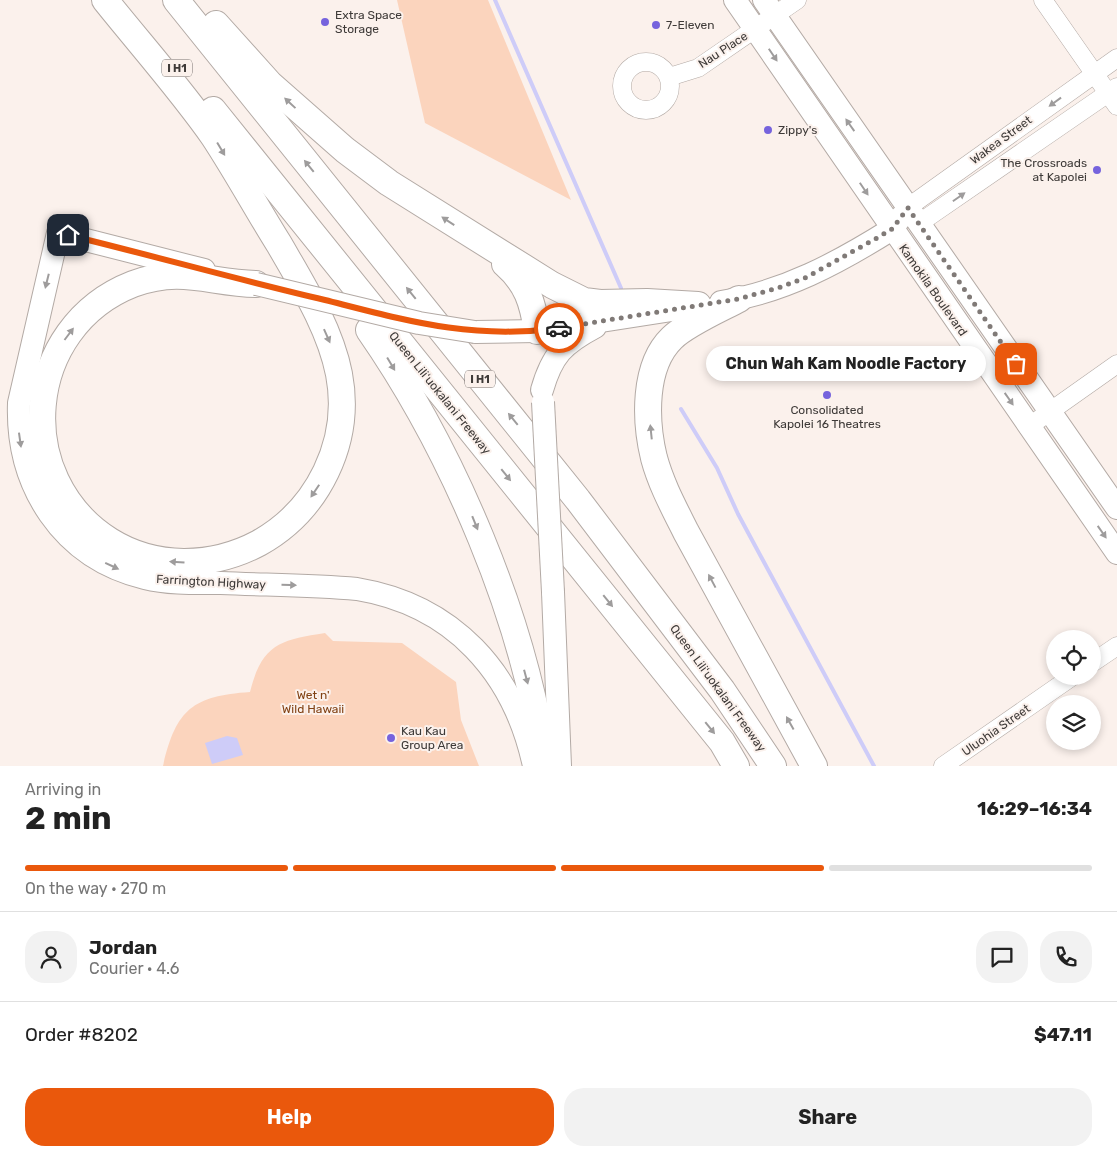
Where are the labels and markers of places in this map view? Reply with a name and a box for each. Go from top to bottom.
place label: Extra Space Storage [335,8,402,36]
marker: Extra Space Storage [319,16,331,28]
place label: 7-Eleven [666,18,715,32]
marker: 7-Eleven [650,19,662,31]
place label: Zippy's [778,123,817,137]
marker: Zippy's [762,124,774,136]
place label: The Crossroads at Kapolei [1001,156,1087,184]
marker: The Crossroads at Kapolei [1091,164,1103,176]
pin [47,214,89,256]
pin [995,343,1037,385]
callout: Chun Wah Kam Noodle Factory [706,346,986,382]
marker: Consolidated Kapolei 16 Theatres [821,389,833,401]
place label: Consolidated Kapolei 16 Theatres [773,403,881,431]
place label: Kau Kau Group Area [401,724,463,752]
marker: Kau Kau Group Area [385,732,397,744]

